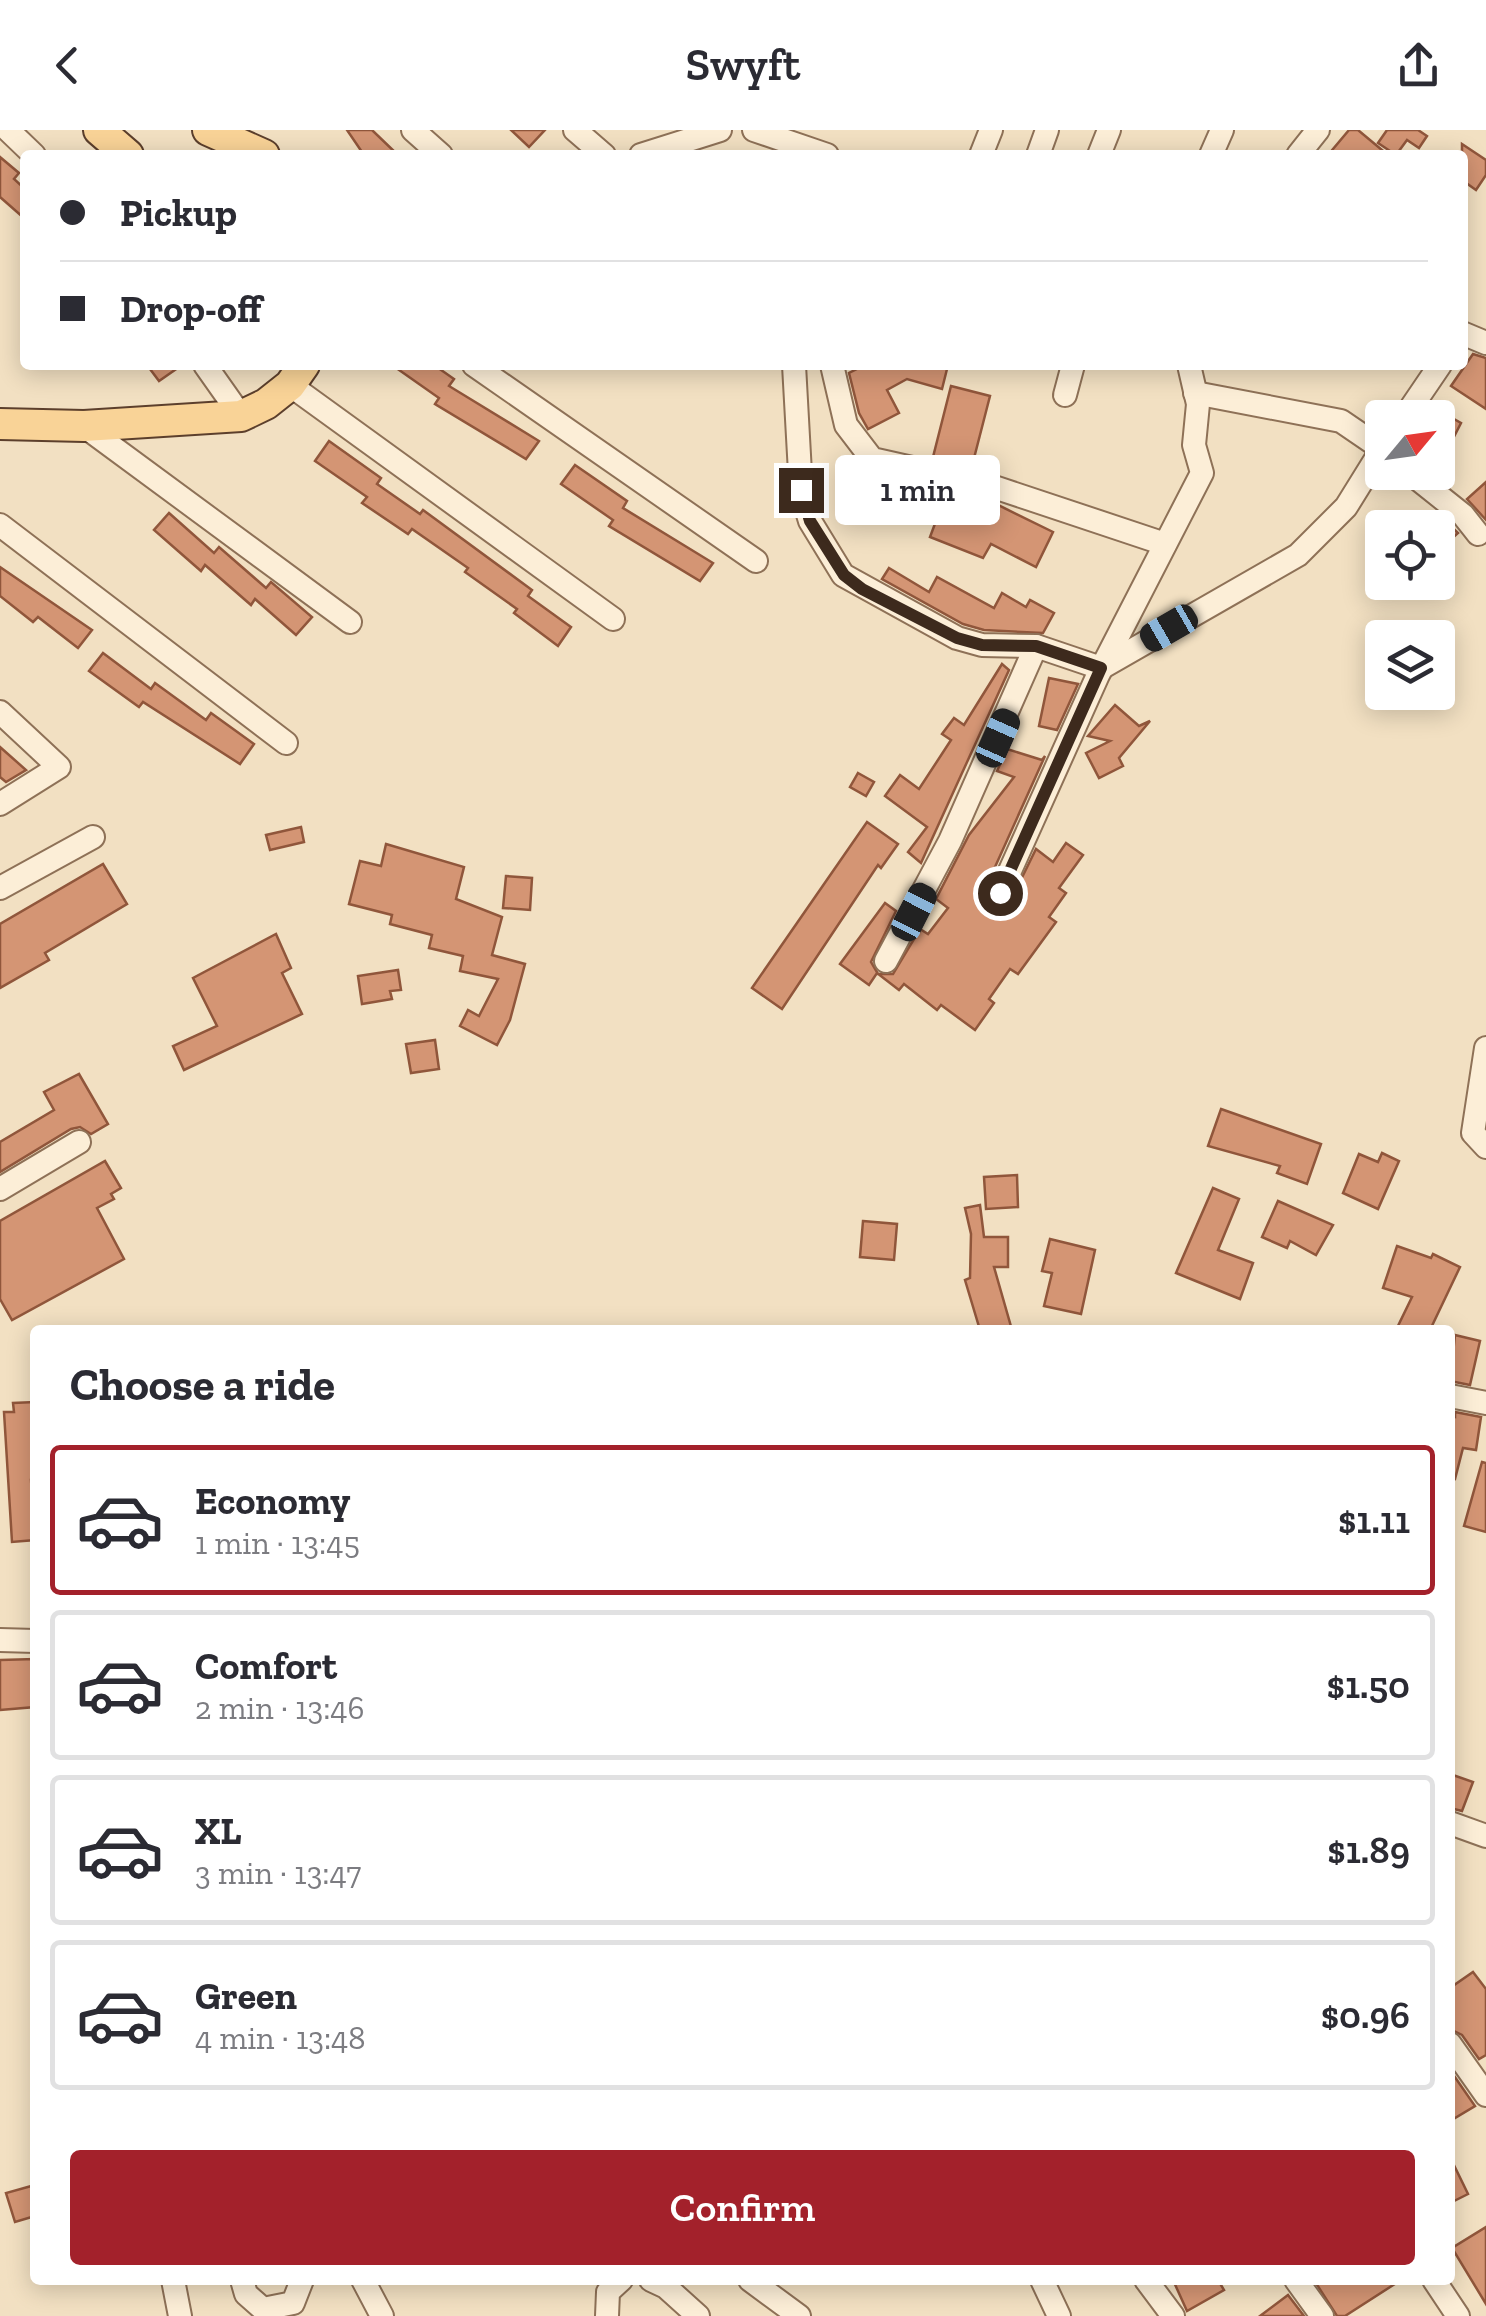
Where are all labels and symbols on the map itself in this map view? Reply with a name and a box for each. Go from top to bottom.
north arrow [1365,400,1455,490]
callout: 1 min [836,455,1001,525]
route end [779,468,824,513]
car [1136,600,1202,656]
car [972,704,1024,772]
route start [978,871,1023,916]
car [887,878,941,946]

